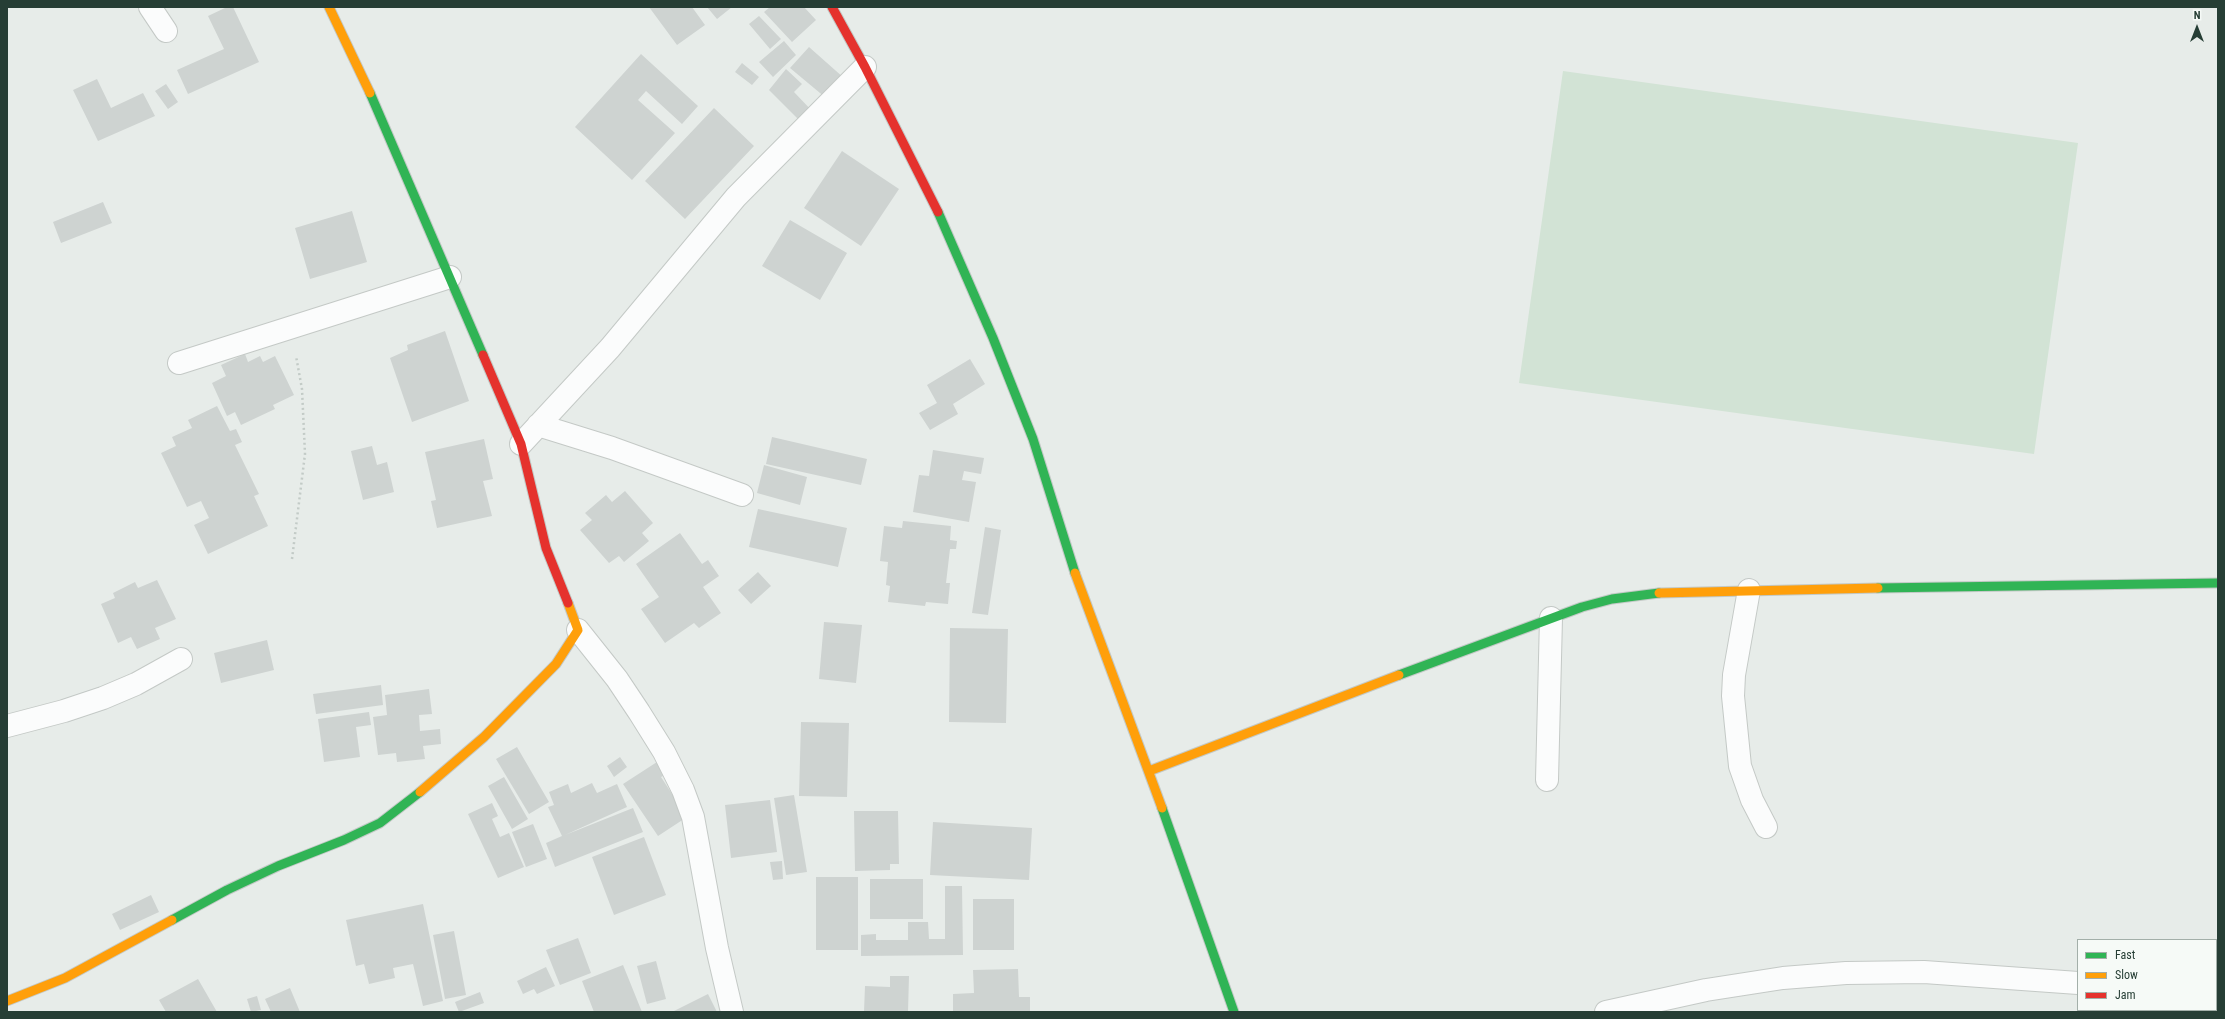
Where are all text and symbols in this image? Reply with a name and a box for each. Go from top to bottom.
north arrow [2177,8,2217,48]
text: N [2194,9,2200,22]
legend [2077,939,2217,1011]
text: Fast [2115,948,2135,962]
text: Slow [2115,968,2138,982]
text: Jam [2115,988,2136,1002]

